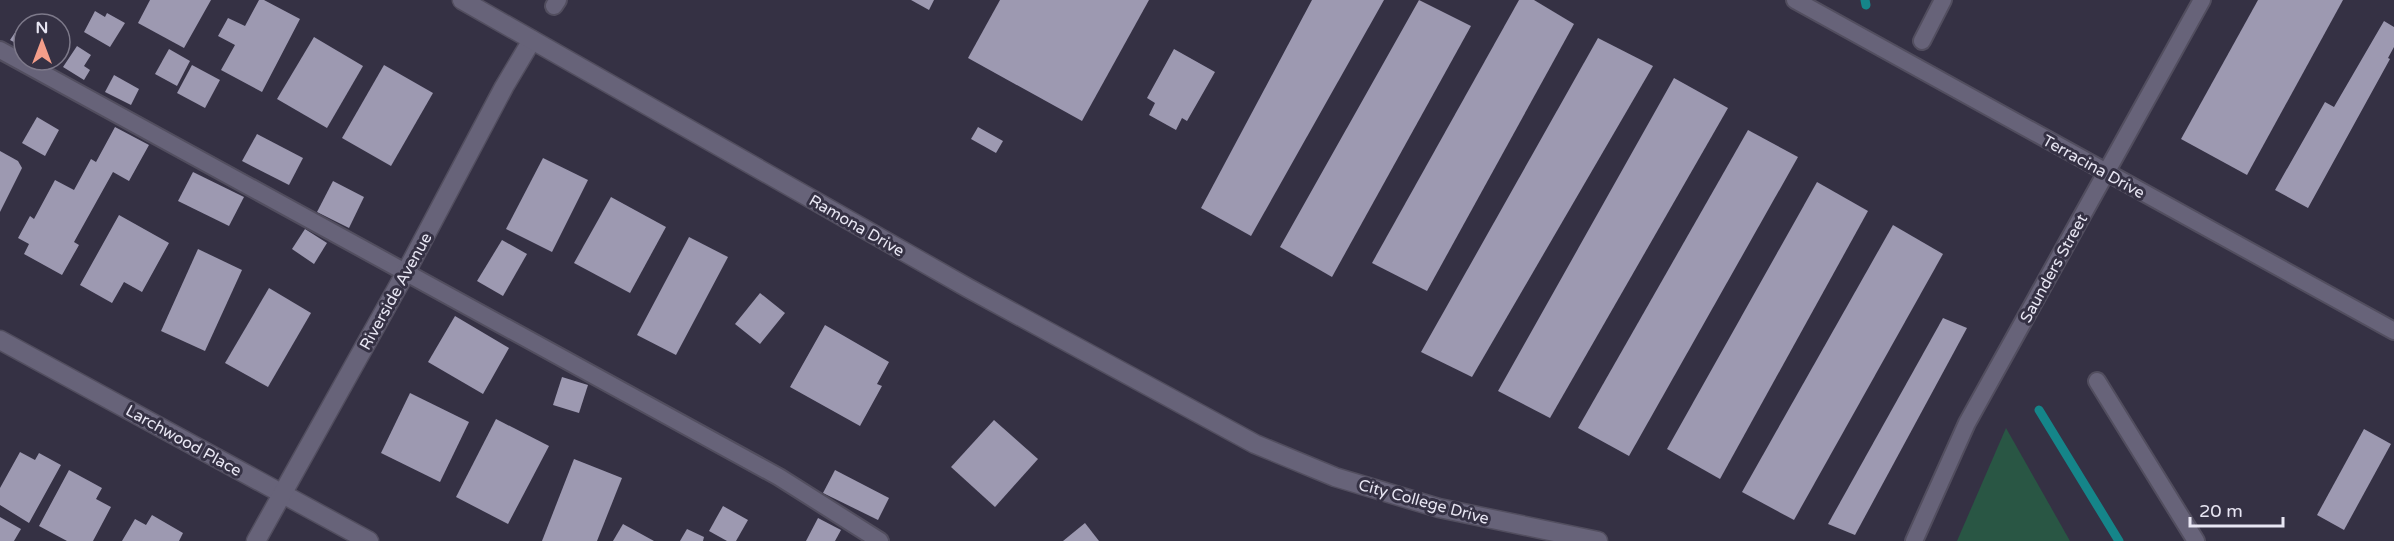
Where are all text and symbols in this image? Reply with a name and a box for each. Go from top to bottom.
north arrow [12,12,72,72]
text: N [36,18,48,38]
street label: Terracina Drive [2039,131,2148,203]
street label: Ramona Drive [805,190,908,261]
street label: Saunders Street [2016,211,2092,326]
street label: Riverside Avenue [355,229,436,354]
street label: Larchwood Place [122,401,245,481]
street label: City College Drive [1356,475,1491,529]
scale bar [2190,490,2283,528]
text: 20 m [2199,500,2243,522]

